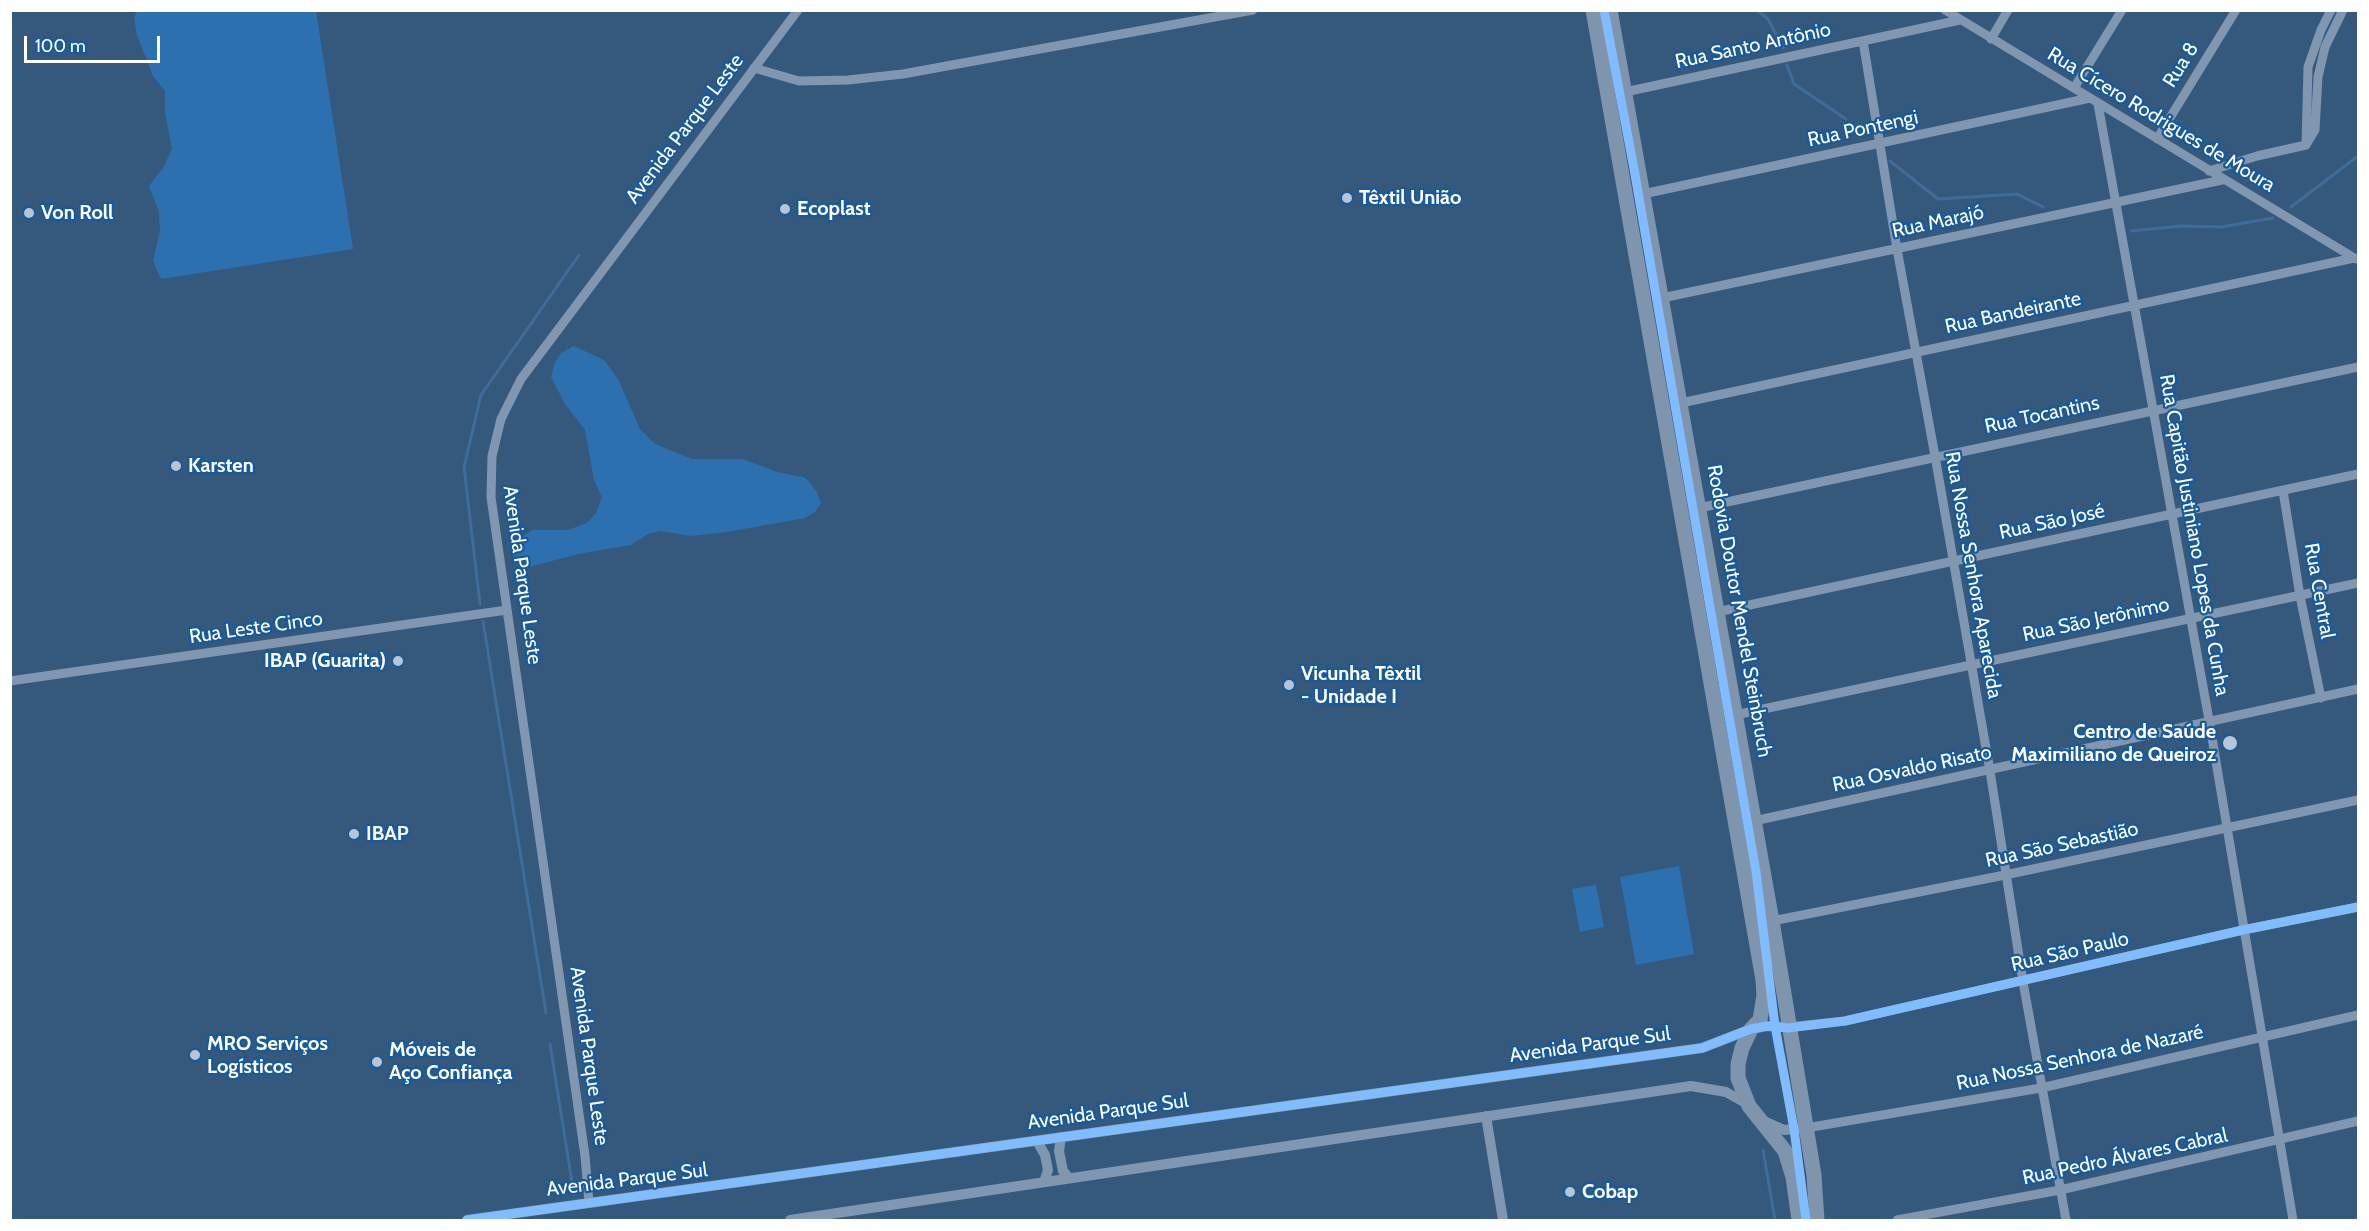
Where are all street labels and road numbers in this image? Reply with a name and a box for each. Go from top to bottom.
street label: Rua Santo Antônio [1673,18,1833,74]
street label: Rua 8 [2158,38,2204,92]
street label: Rua Cícero Rodrigues de Moura [2043,42,2279,198]
street label: Avenida Parque Leste [621,50,749,208]
street label: Rua Pontengi [1806,106,1920,152]
street label: Rua Marajó [1890,201,1986,243]
street label: Rua Bandeirante [1943,287,2083,339]
street label: Rua Capitão Justiniano Lopes da Cunha [2154,372,2234,698]
street label: Rua Tocantins [1982,391,2102,439]
street label: Rua Nossa Senhora Aparecida [1939,450,2007,700]
street label: Rodovia Doutor Mendel Steinbruch [1701,463,1777,759]
street label: Avenida Parque Leste [498,484,546,666]
street label: Rua São José [1997,499,2107,545]
street label: Rua Central [2299,541,2339,641]
street label: Rua São Jerônimo [2021,593,2171,647]
street label: Rua Leste Cinco [188,607,324,649]
street label: Rua Osvaldo Risato [1830,740,1994,798]
street label: Rua São Sebastião [1983,817,2141,873]
street label: Rua São Paulo [2009,927,2131,977]
street label: Avenida Parque Leste [565,965,613,1147]
street label: Rua Nossa Senhora de Nazaré [1954,1020,2206,1096]
street label: Avenida Parque Sul [1508,1022,1672,1068]
street label: Avenida Parque Sul [1026,1089,1190,1135]
street label: Rua Pedro Álvares Cabral [2020,1124,2230,1190]
street label: Avenida Parque Sul [545,1158,709,1202]

